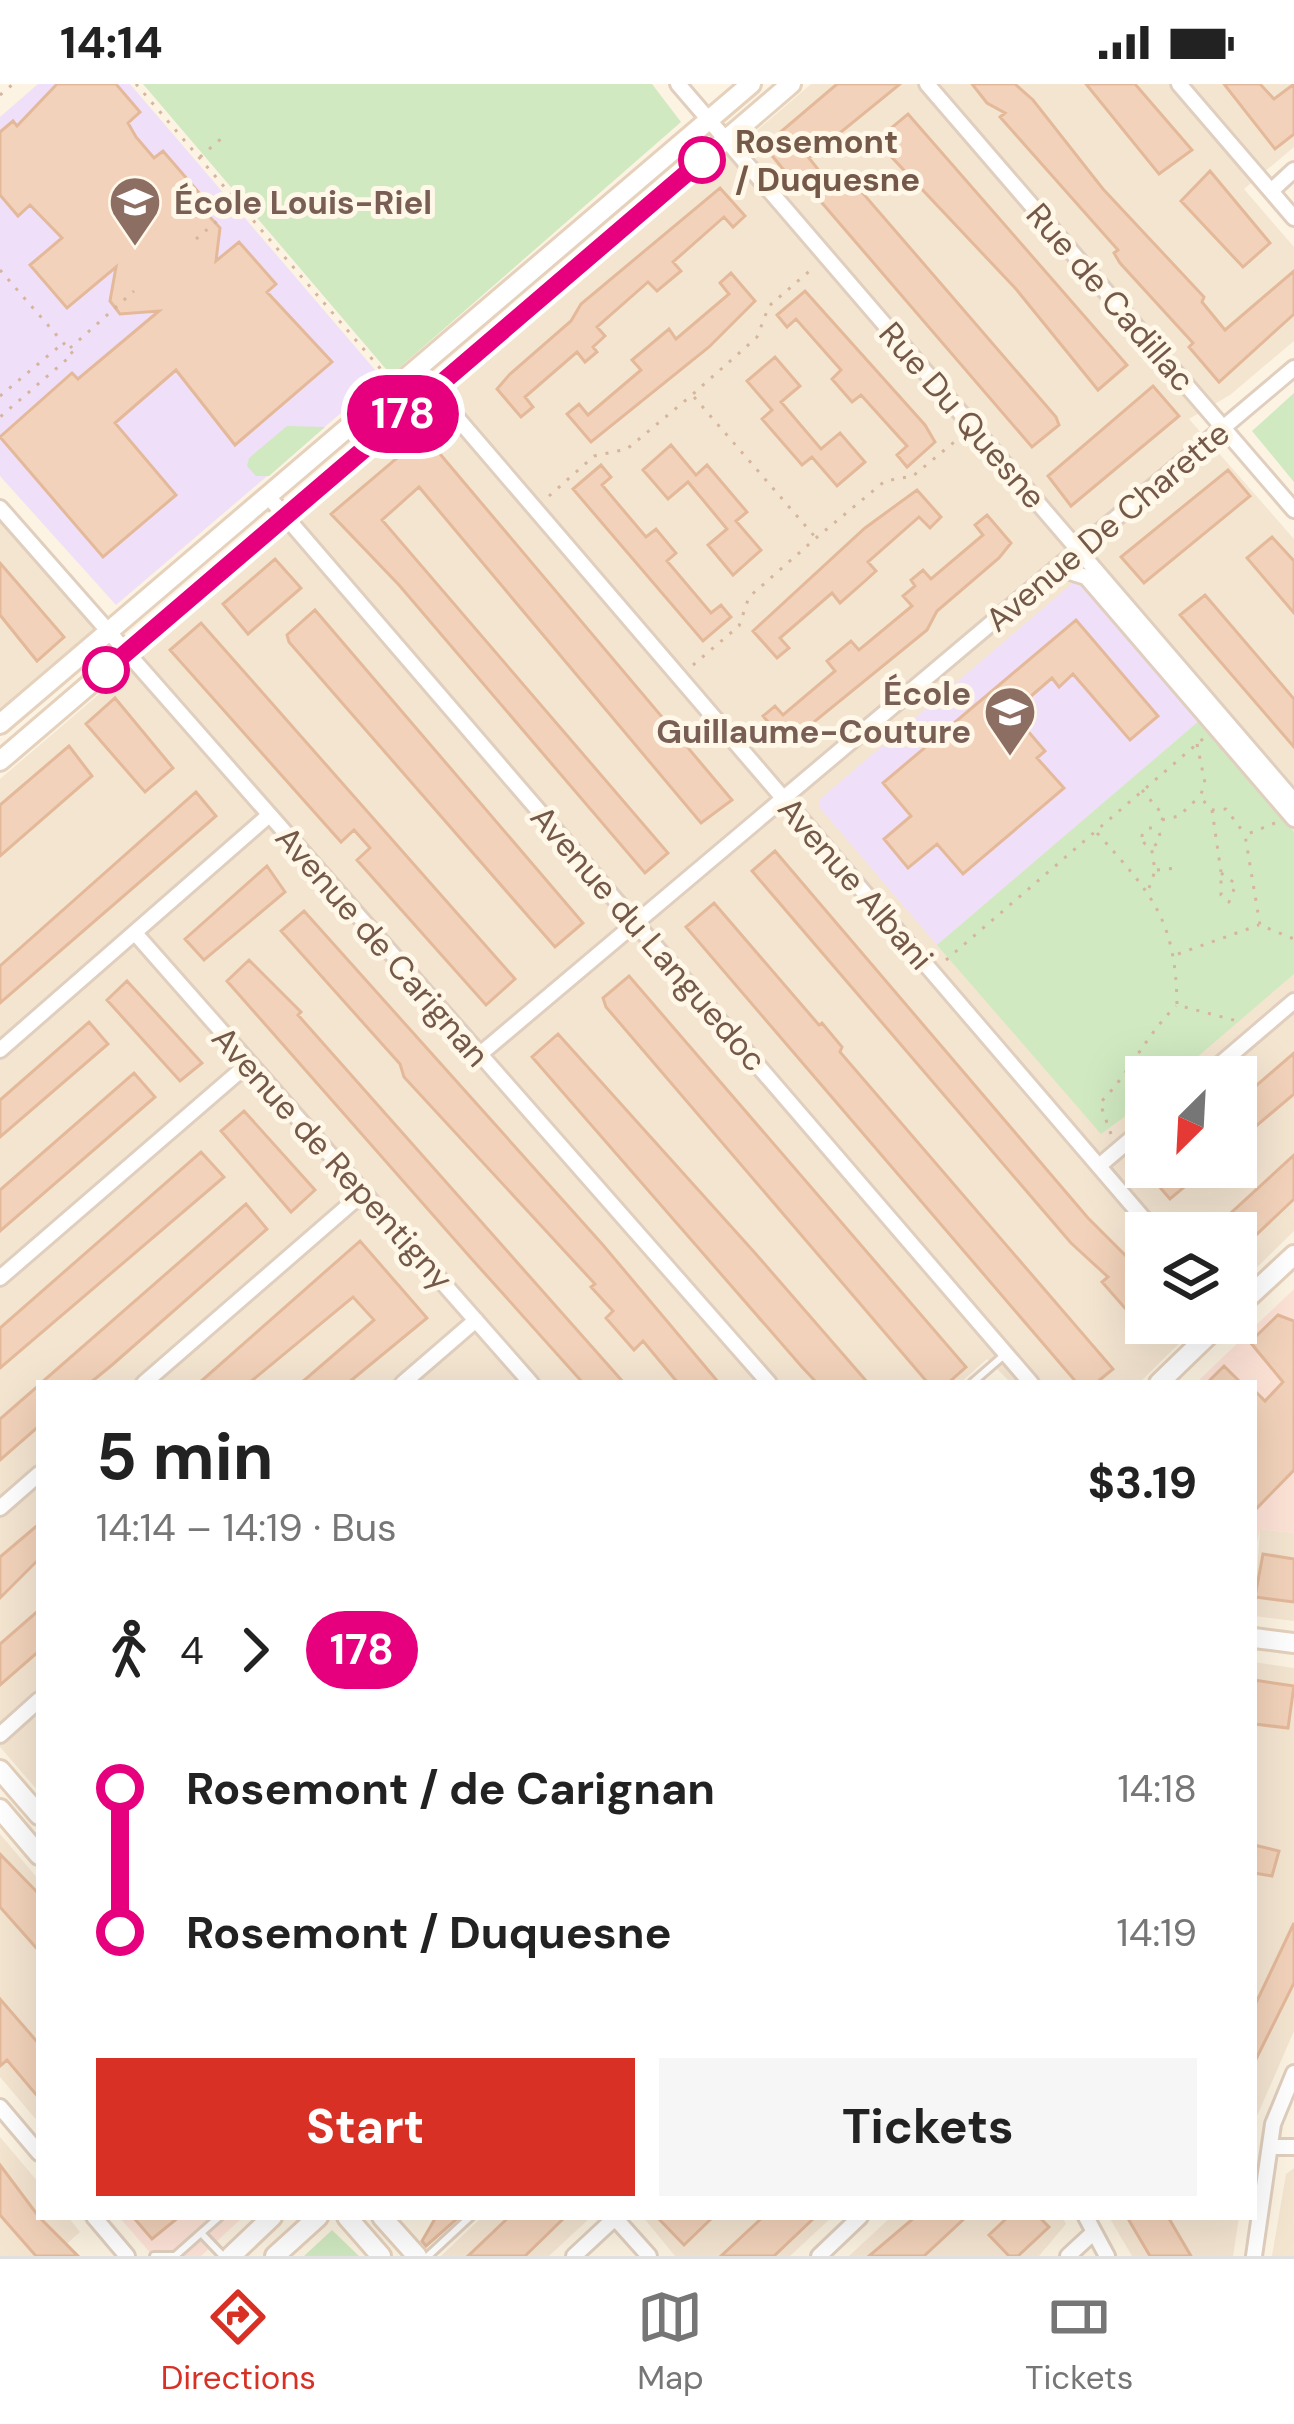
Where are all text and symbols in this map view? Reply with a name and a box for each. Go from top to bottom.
text: 14:14 [60,13,163,72]
place label: Rosemont / Duquesne [735,120,920,201]
marker: Rosemont / Duquesne [680,138,724,182]
school or university icon: École Louis-Riel [107,174,163,248]
place label: École Louis-Riel [174,181,432,224]
street label: Rue de Cadillac [1017,194,1204,401]
street label: Rue Du Quesne [870,313,1056,518]
line badge: 178 [334,375,472,453]
text: 178 [371,386,435,441]
street label: Avenue De Charette [976,412,1238,641]
unlabelled marker [84,648,128,692]
place label: École Guillaume-Couture [656,672,971,753]
school or university icon: École Guillaume-Couture [982,684,1038,758]
street label: Avenue Albani [769,788,943,979]
street label: Avenue du Languedoc [521,796,776,1080]
street label: Avenue de Carignan [266,817,499,1076]
street label: Avenue de Repentigny [203,1017,463,1299]
north arrow [1125,1056,1257,1188]
map controls [1125,1056,1257,1344]
button: layers [1125,1212,1257,1344]
text: 5 min [96,1414,273,1499]
text: $3.19 [1088,1453,1197,1512]
text: 14:14 – 14:19 · Bus [96,1502,397,1553]
icon: walk [96,1617,162,1683]
icon: forward [222,1617,288,1683]
text: 178 [330,1622,394,1677]
text: 4 [180,1625,204,1676]
text: Rosemont / de Carignan [186,1759,715,1818]
text: 14:18 [1117,1763,1197,1814]
text: Rosemont / Duquesne [186,1903,672,1962]
text: 14:19 [1117,1907,1197,1958]
button: Start [96,2058,635,2196]
button: Tickets [659,2058,1197,2196]
tab: Directions [161,2284,316,2399]
tab: Map [637,2284,704,2399]
tab: Tickets [1025,2284,1133,2399]

